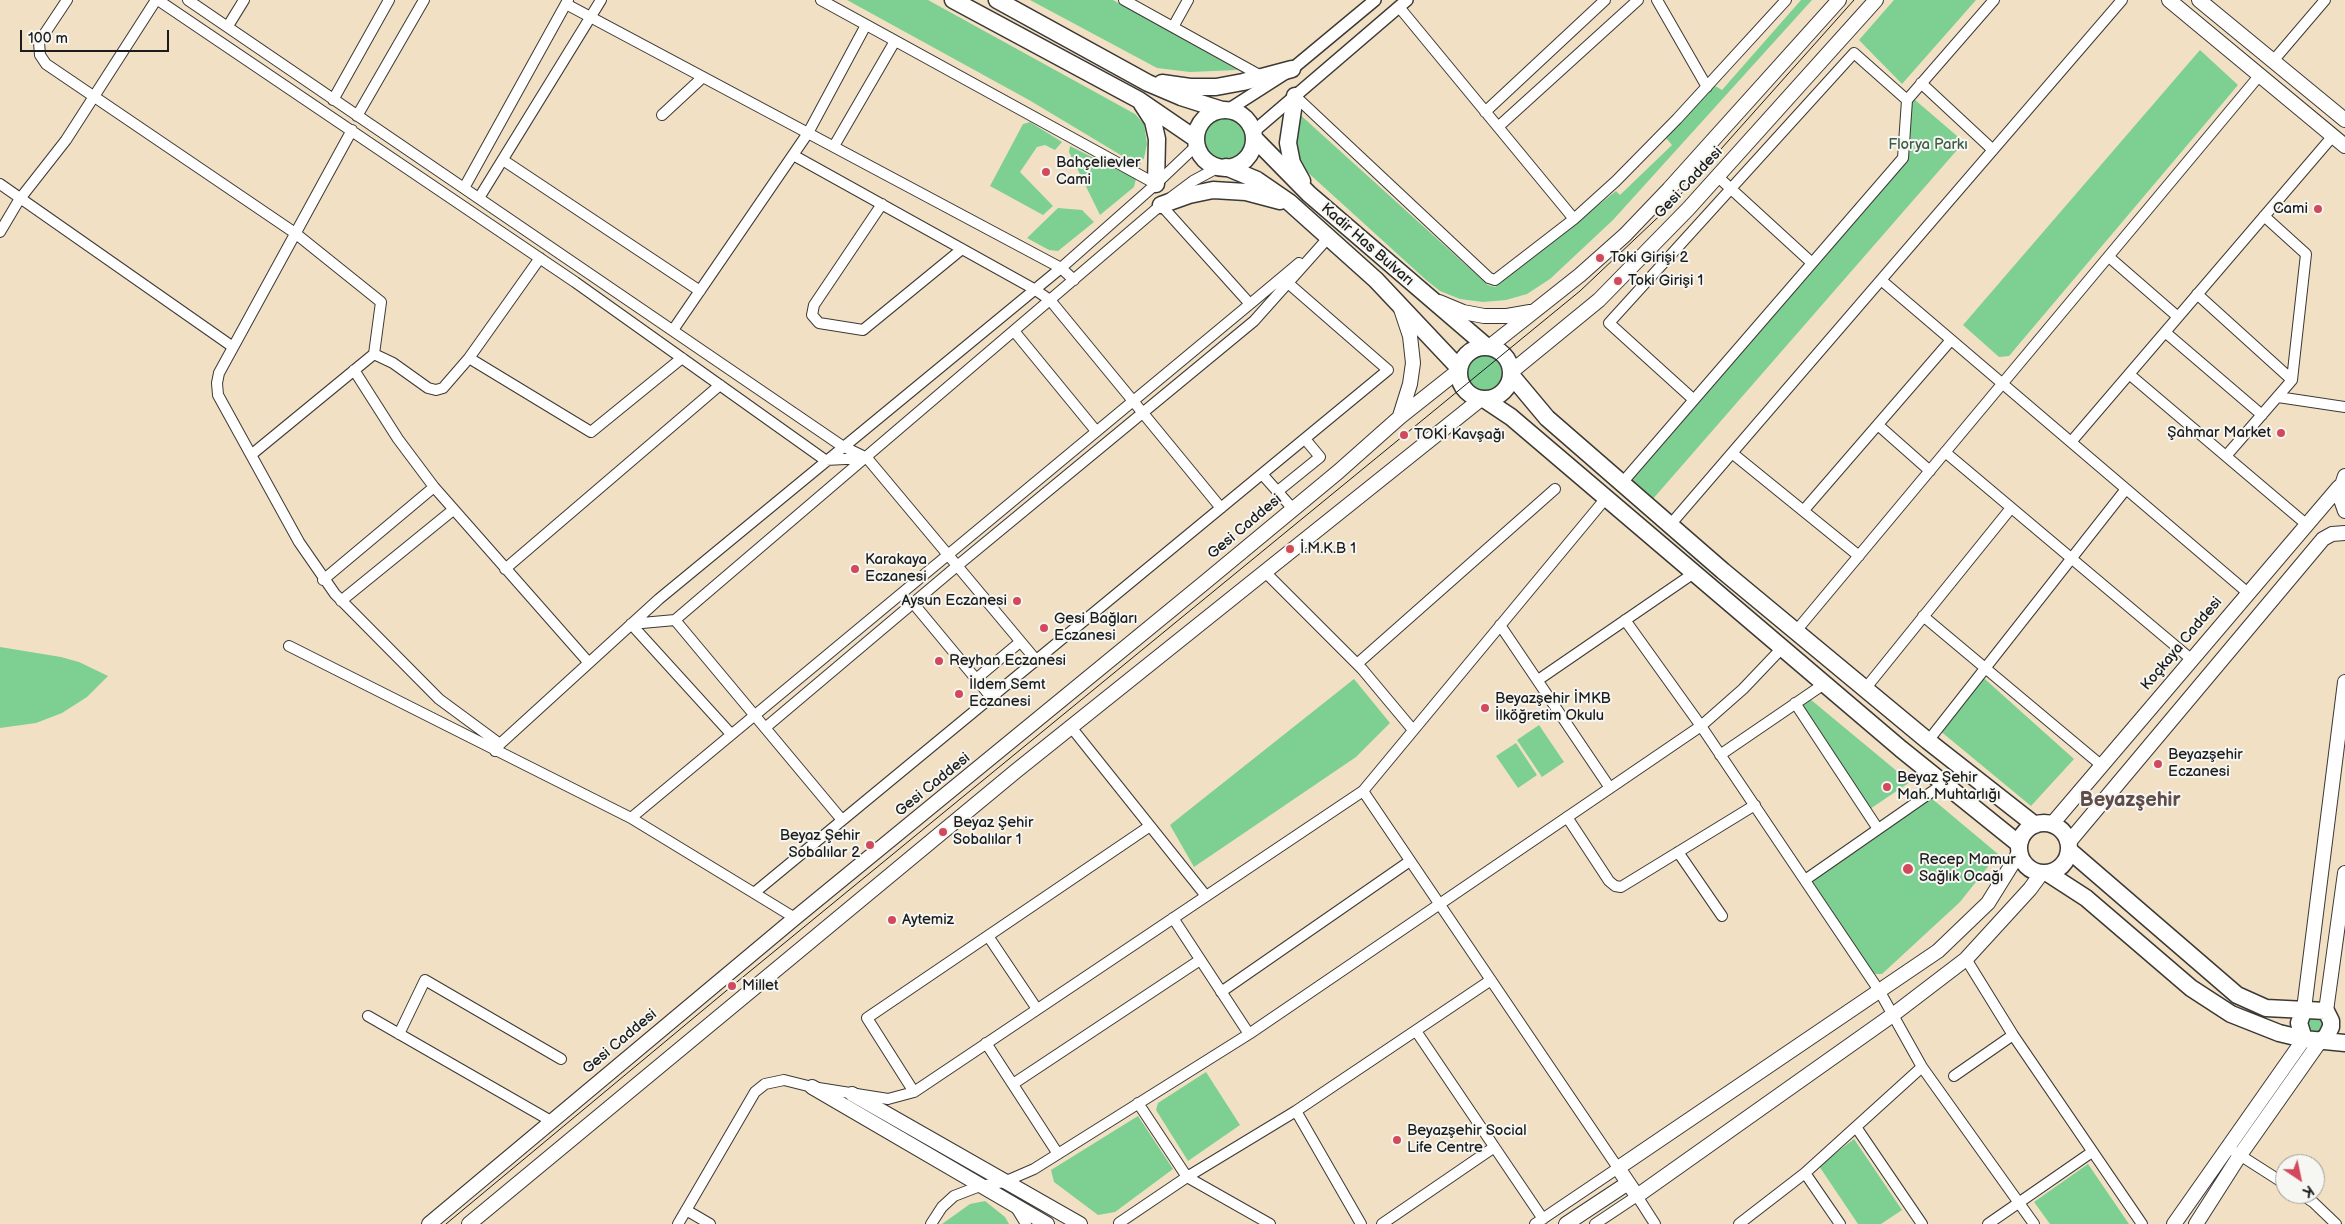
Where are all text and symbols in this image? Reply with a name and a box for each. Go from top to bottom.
scale bar [22,20,171,52]
text: 100 m [28,29,68,48]
park label: Florya Parkı [1888,136,1968,154]
street label: Gesi Caddesi [1651,143,1727,223]
place label: Bahçelievler Cami [1056,154,1140,189]
marker: Bahçelievler Cami [1040,166,1052,178]
street label: Kadir Has Bulvarı [1317,200,1417,290]
place label: Cami [2273,200,2308,218]
marker: Cami [2312,203,2324,215]
place label: Toki Girişi 2 [1610,249,1688,267]
marker: Toki Girişi 2 [1594,252,1606,264]
place label: Toki Girişi 1 [1628,272,1703,290]
marker: Toki Girişi 1 [1612,275,1624,287]
place label: Şahmar Market [2167,424,2271,442]
place label: TOKİ Kavşağı [1414,426,1505,444]
marker: Şahmar Market [2275,427,2287,439]
marker: TOKİ Kavşağı [1398,429,1410,441]
street label: Gesi Caddesi [1204,491,1286,563]
place label: İ.M.K.B 1 [1300,540,1356,558]
marker: İ.M.K.B 1 [1284,543,1296,555]
place label: Karakaya Eczanesi [865,551,927,586]
marker: Karakaya Eczanesi [849,563,861,575]
place label: Aysun Eczanesi [902,592,1007,610]
street label: Koçkaya Caddesi [2138,594,2226,694]
marker: Aysun Eczanesi [1011,595,1023,607]
place label: Gesi Bağları Eczanesi [1054,610,1137,645]
marker: Gesi Bağları Eczanesi [1038,622,1050,634]
place label: Reyhan Eczanesi [949,652,1066,670]
marker: Reyhan Eczanesi [933,655,945,667]
place label: İldem Semt Eczanesi [969,676,1045,711]
marker: İldem Semt Eczanesi [953,688,965,700]
place label: Beyazşehir İMKB İlköğretim Okulu [1495,690,1611,725]
marker: Beyazşehir İMKB İlköğretim Okulu [1479,702,1491,714]
place label: Beyazşehir Eczanesi [2168,746,2243,781]
street label: Gesi Caddesi [892,749,974,821]
marker: Beyazşehir Eczanesi [2152,758,2164,770]
place label: Beyaz Şehir Mah. Muhtarlığı [1897,769,2000,804]
marker: Beyaz Şehir Mah. Muhtarlığı [1881,781,1893,793]
district label: Beyazşehir [2080,789,2180,813]
place label: Beyaz Şehir Sobalılar 1 [953,814,1033,849]
marker: Beyaz Şehir Sobalılar 1 [937,826,949,838]
place label: Beyaz Şehir Sobalılar 2 [780,827,860,862]
marker: Beyaz Şehir Sobalılar 2 [864,839,876,851]
place label: Recep Mamur Sağlık Ocağı [1919,851,2016,886]
marker: Recep Mamur Sağlık Ocağı [1901,862,1915,876]
place label: Aytemiz [902,911,954,929]
marker: Aytemiz [886,914,898,926]
place label: Millet [742,977,779,995]
marker: Millet [726,980,738,992]
street label: Gesi Caddesi [579,1006,661,1078]
place label: Beyazşehir Social Life Centre [1407,1122,1527,1157]
marker: Beyazşehir Social Life Centre [1391,1134,1403,1146]
north arrow [2275,1154,2325,1204]
text: K [2299,1181,2317,1201]

